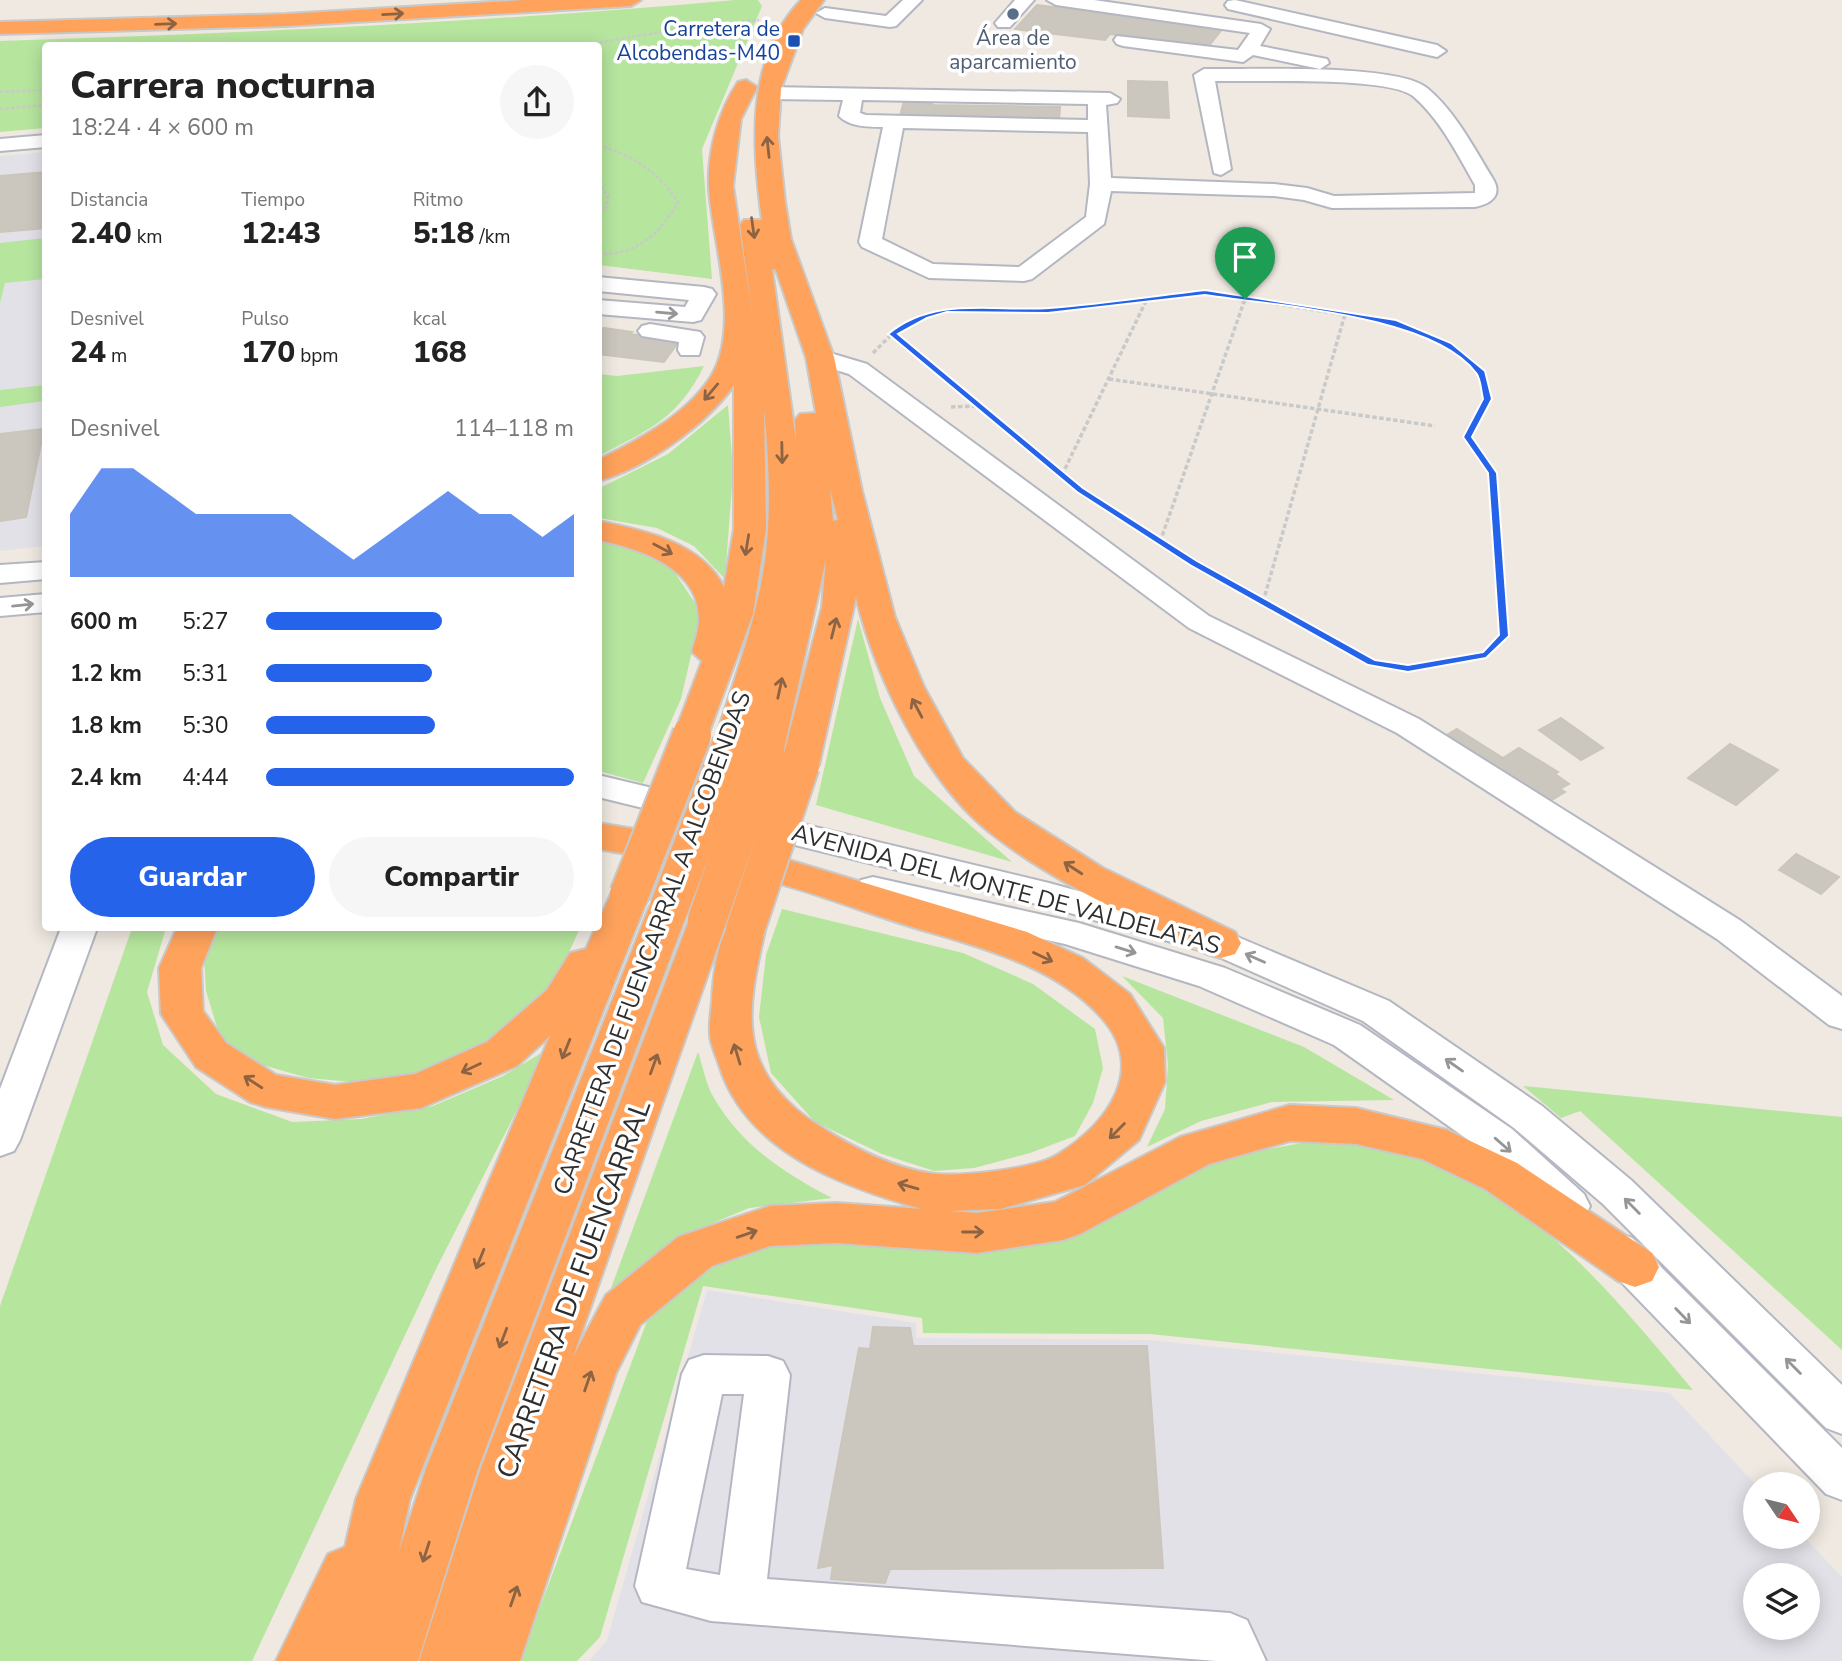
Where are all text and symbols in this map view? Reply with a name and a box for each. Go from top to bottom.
marker: Área de aparcamiento [1005,6,1021,22]
one-way arrow [382,8,405,21]
place label: Carretera de Alcobendas-M40 [617,15,780,67]
one-way arrow [154,17,177,30]
place label: Área de aparcamiento [949,24,1077,76]
marker: Carretera de Alcobendas-M40 [786,33,802,49]
text: Carrera nocturna [70,60,376,111]
button: share [500,65,574,139]
text: 18:24 · 4 × 600 m [70,112,254,143]
one-way arrow [761,136,774,159]
text: Distancia [70,187,148,213]
text: Tiempo [241,187,305,213]
text: Ritmo [413,187,463,213]
text: 2.40 [70,213,132,254]
text: 12:43 [241,213,321,254]
text: 5:18 [413,213,474,254]
one-way arrow [746,216,759,239]
text: km [132,224,162,250]
text: /km [474,224,510,250]
pin [1215,227,1275,299]
icon: arrive [1226,238,1264,276]
text: Desnivel [70,306,144,332]
text: Pulso [241,306,289,332]
text: kcal [413,306,446,332]
one-way arrow [655,307,677,320]
text: 24 [70,332,106,373]
text: 170 [241,332,295,373]
text: 168 [413,332,467,373]
text: m [106,343,127,369]
text: bpm [295,343,339,369]
one-way arrow [703,383,719,401]
text: Desnivel [70,413,160,444]
text: 114–118 m [454,413,574,444]
one-way arrow [775,441,789,464]
one-way arrow [740,533,753,556]
one-way arrow [652,543,673,556]
one-way arrow [11,598,34,611]
text: 600 m [70,606,138,637]
text: 5:27 [182,606,229,637]
one-way arrow [828,617,841,640]
text: 1.2 km [70,658,142,689]
text: 5:31 [182,658,229,689]
one-way arrow [773,677,787,700]
street label: CARRETERA DE FUENCARRAL A ALCOBENDAS [546,687,758,1199]
one-way arrow [910,698,923,719]
text: 1.8 km [70,710,142,741]
text: 5:30 [182,710,229,741]
text: 2.4 km [70,762,142,793]
text: 4:44 [182,762,229,793]
street label: AVENIDA DEL MONTE DE VALDELATAS [788,816,1224,962]
button: Guardar [70,837,315,917]
button: Compartir [329,837,574,917]
one-way arrow [1063,860,1083,874]
one-way arrow [1114,945,1136,957]
one-way arrow [1032,951,1053,965]
one-way arrow [1244,951,1266,964]
one-way arrow [559,1037,572,1059]
one-way arrow [730,1043,743,1065]
one-way arrow [649,1054,661,1076]
one-way arrow [1445,1058,1464,1072]
one-way arrow [461,1062,482,1075]
one-way arrow [243,1075,263,1089]
street label: CARRETERA DE FUENCARRAL [488,1095,660,1484]
one-way arrow [1108,1122,1125,1139]
one-way arrow [1494,1137,1512,1153]
one-way arrow [898,1179,920,1192]
one-way arrow [1623,1198,1640,1215]
one-way arrow [961,1225,984,1239]
one-way arrow [735,1227,757,1239]
one-way arrow [473,1248,486,1270]
one-way arrow [1674,1307,1691,1324]
one-way arrow [496,1326,509,1348]
one-way arrow [1785,1358,1802,1375]
one-way arrow [583,1371,595,1393]
north arrow [1743,1472,1820,1549]
map controls [1743,1472,1820,1640]
one-way arrow [418,1540,431,1562]
button: layers [1743,1563,1820,1640]
one-way arrow [509,1586,521,1608]

